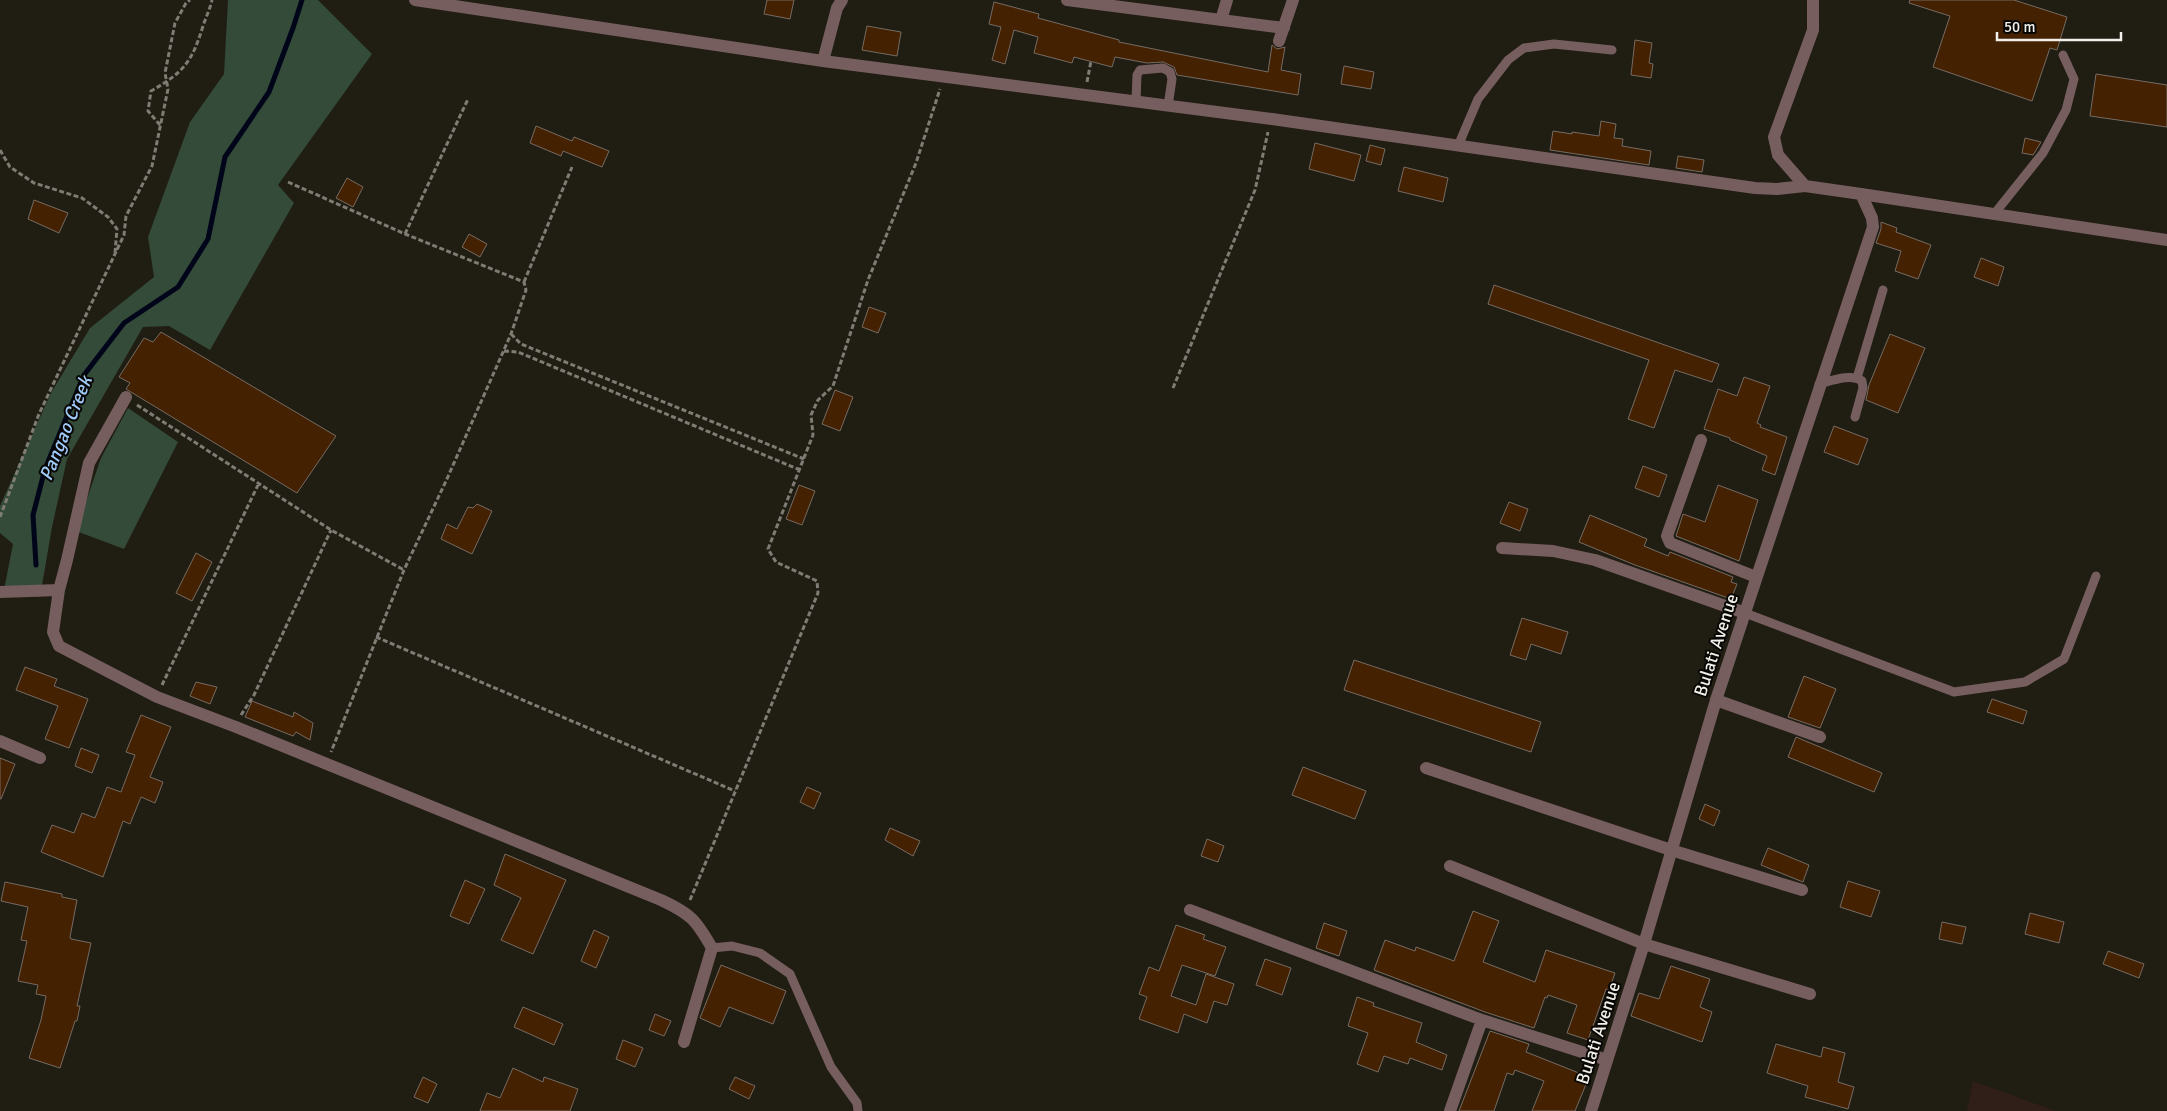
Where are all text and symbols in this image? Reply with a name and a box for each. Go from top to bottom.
scale bar [1997,10,2121,42]
text: 50 m [2004,18,2035,36]
water label: Pangao Creek [34,371,98,484]
street label: Bulati Avenue [1689,591,1743,699]
street label: Bulati Avenue [1571,979,1625,1087]

